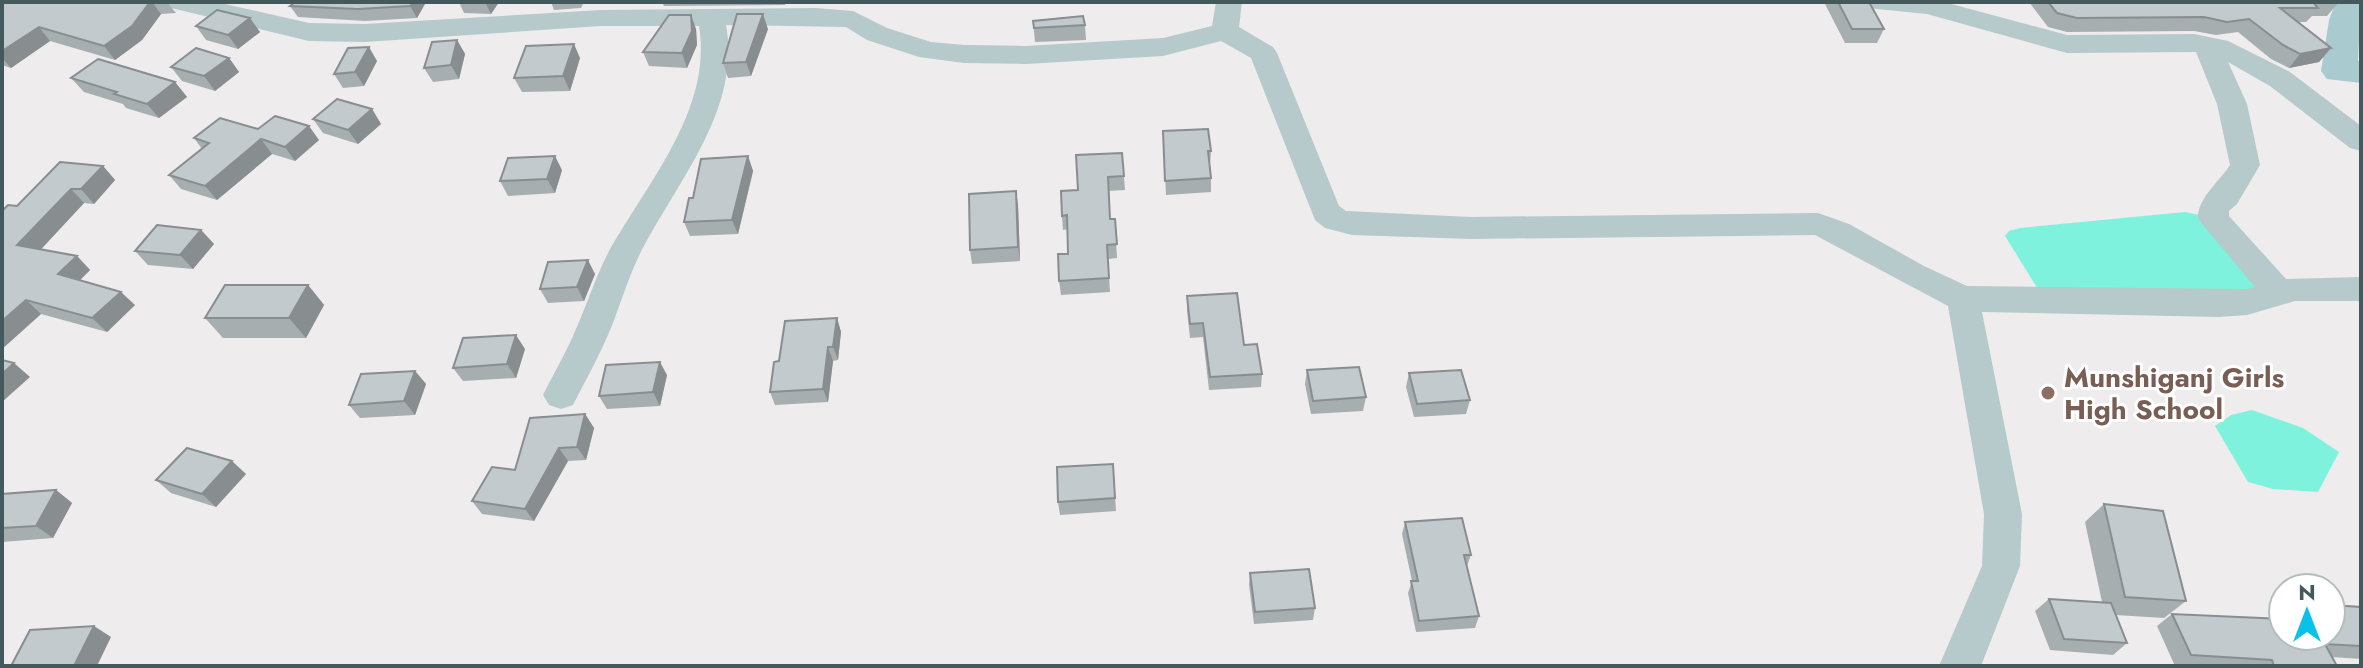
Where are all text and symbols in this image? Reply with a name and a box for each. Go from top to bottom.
place label: Munshiganj Girls High School [2064,357,2284,430]
marker: Munshiganj Girls High School [2039,384,2057,402]
north arrow [2267,572,2347,652]
text: N [2298,576,2316,608]

